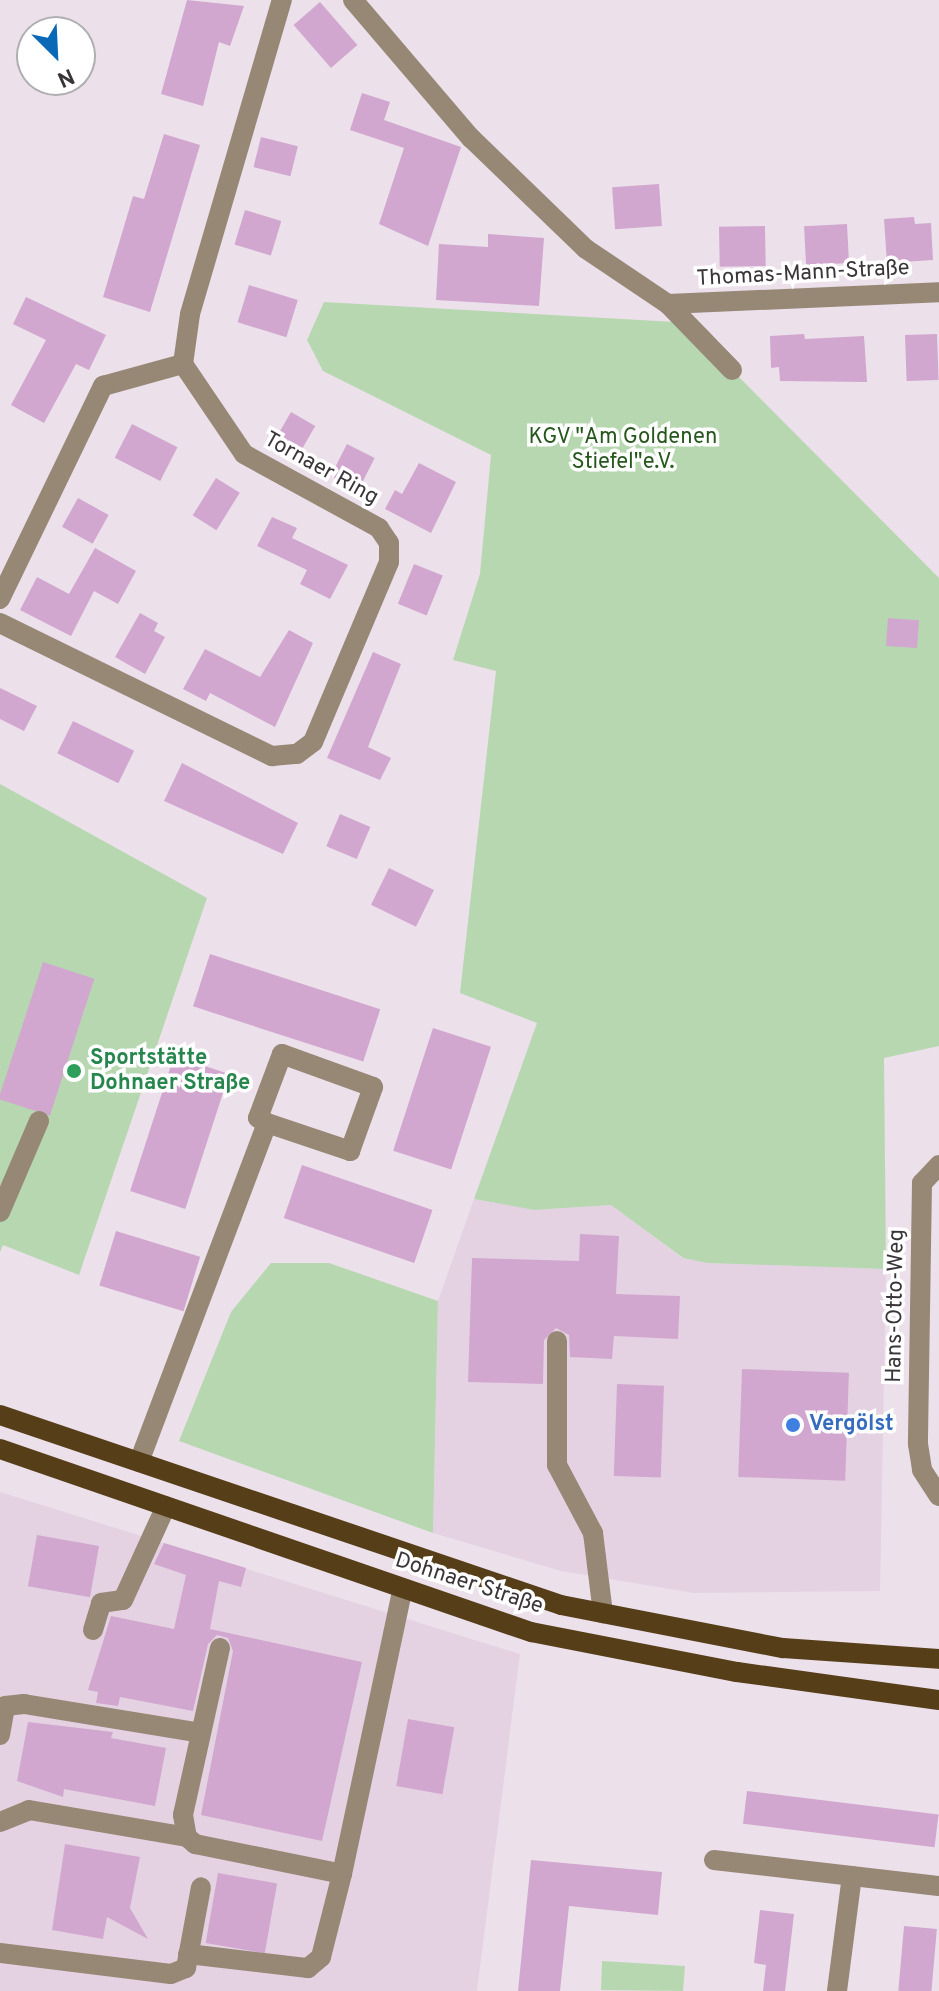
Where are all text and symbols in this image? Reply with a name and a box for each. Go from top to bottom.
north arrow [16,16,96,96]
text: N [52,61,78,92]
street label: Thomas-Mann-Straße [696,255,910,293]
park label: KGV "Am Goldenen Stiefel"e.V. [528,424,718,476]
street label: Tornaer Ring [259,427,383,511]
place label: Sportstätte Dohnaer Straße [90,1045,250,1096]
marker: Sportstätte Dohnaer Straße [65,1062,83,1080]
street label: Hans-Otto-Weg [881,1229,911,1383]
place label: Vergölst [809,1412,894,1438]
marker: Vergölst [784,1416,802,1434]
street label: Dohnaer Straße [392,1548,546,1620]

